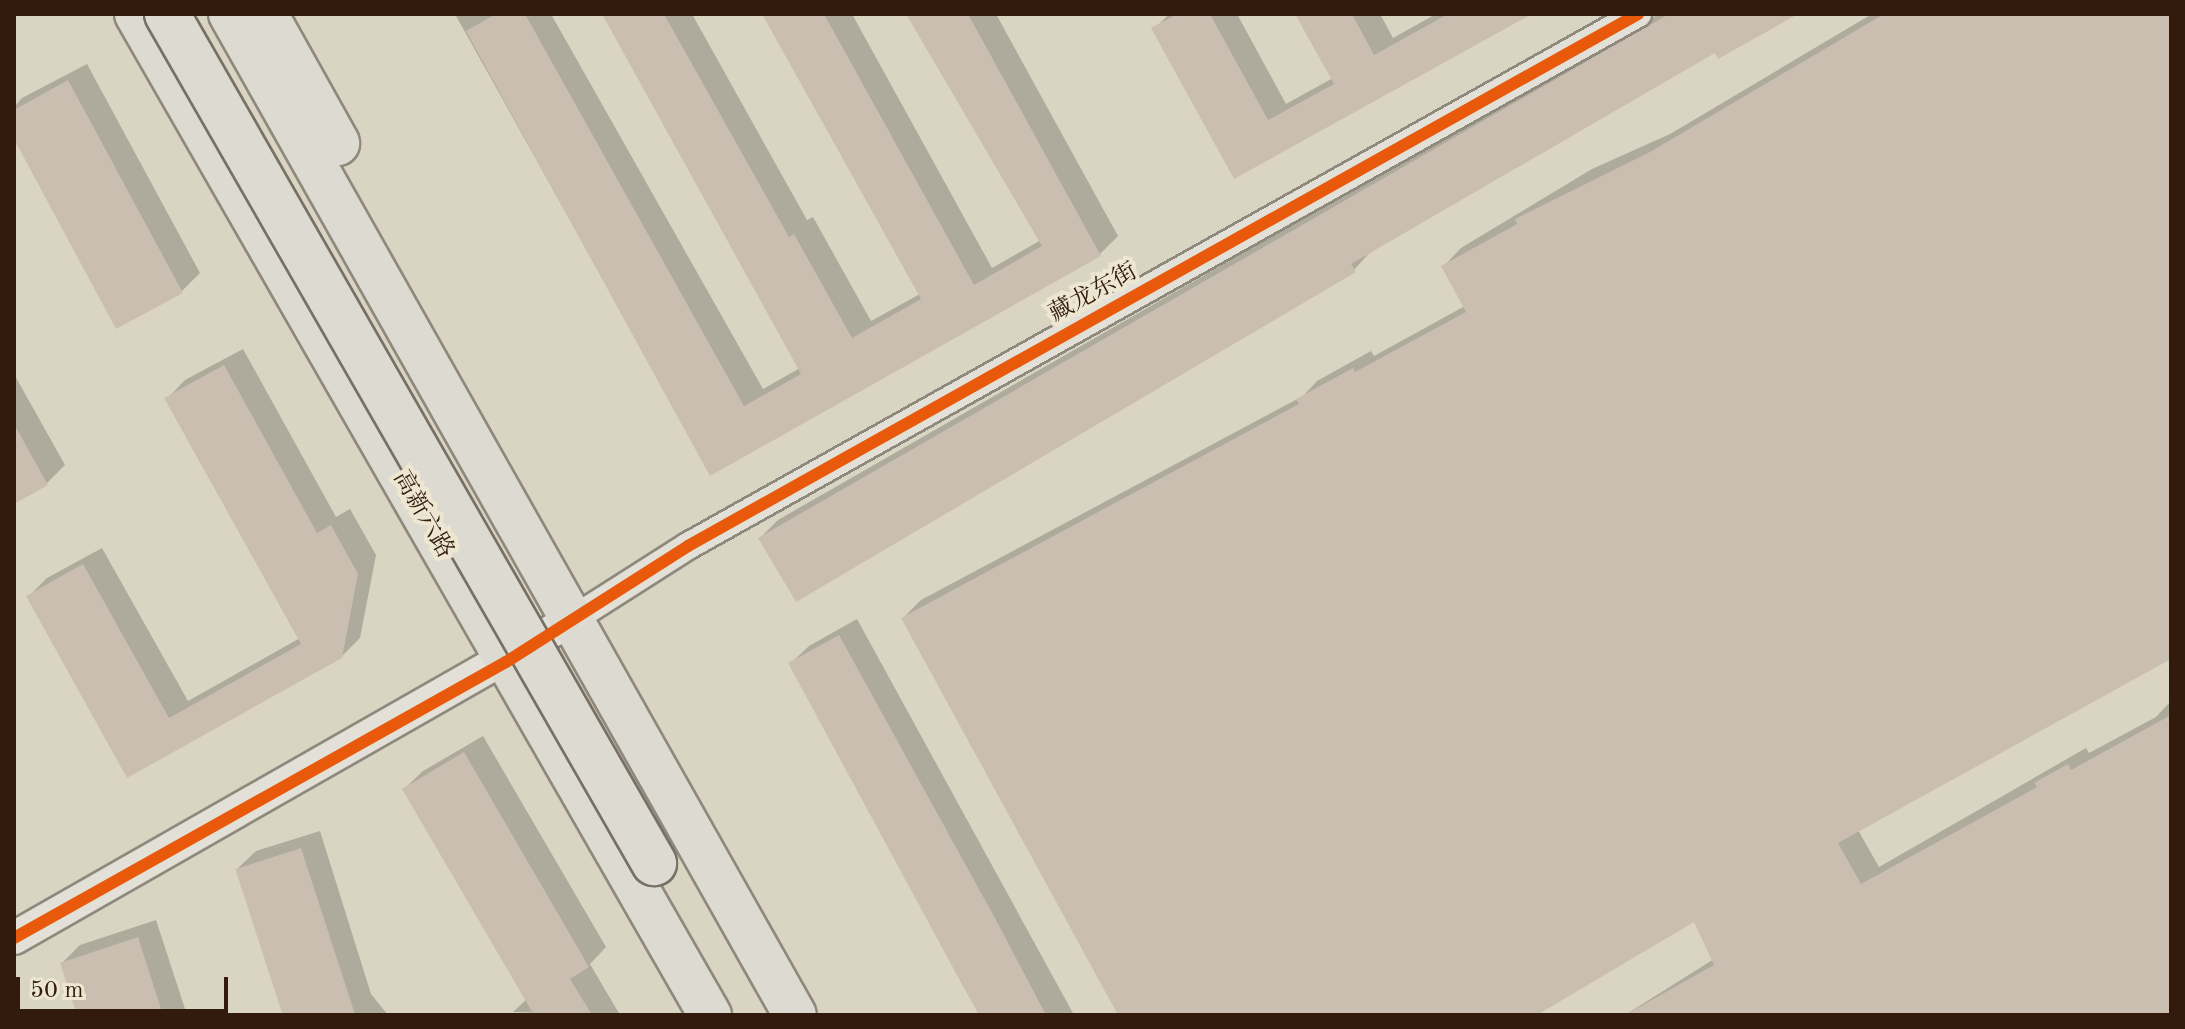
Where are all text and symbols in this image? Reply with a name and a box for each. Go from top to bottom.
street label: 藏龙东街 [1045,258,1143,330]
street label: 高新六路 [386,466,458,564]
scale bar [20,961,232,1011]
text: 50 m [30,979,84,1003]

